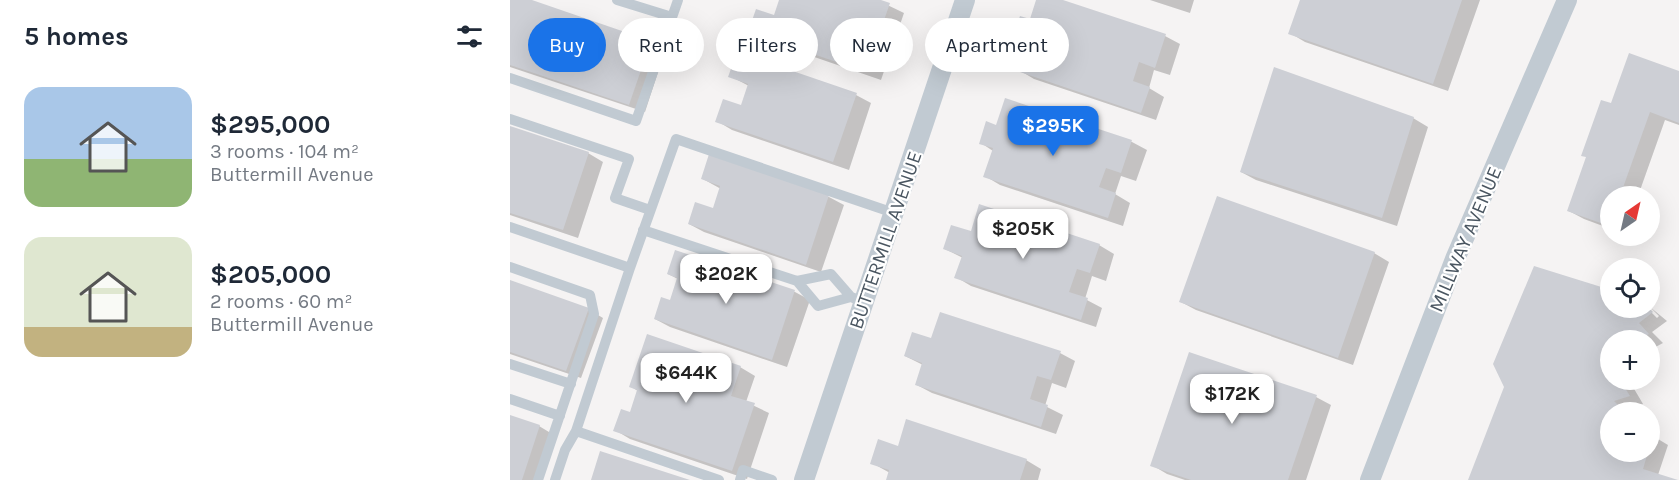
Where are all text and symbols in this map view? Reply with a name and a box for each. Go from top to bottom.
chip: Buy [528,18,606,72]
chip: Rent [618,18,704,72]
chip: Filters [716,18,818,72]
chip: New [830,18,913,72]
chip: Apartment [925,18,1069,72]
icon: filters [453,20,486,53]
text: 5 homes [24,21,129,52]
pin: $295K [1011,106,1095,157]
text: $295,000 [210,109,331,140]
icon: home [72,111,144,183]
text: $295K [1022,114,1084,137]
text: 3 rooms · 104 m² [210,140,359,163]
street label: BUTTERMILL AVENUE [844,148,927,332]
text: Buttermill Avenue [210,163,374,186]
street label: MILLWAY AVENUE [1424,163,1506,315]
north arrow [1600,186,1660,246]
map controls [1600,186,1660,462]
pin: $205K [981,209,1065,260]
text: $205K [991,217,1055,240]
pin: $202K [684,254,768,305]
button: locate [1600,258,1660,318]
text: $205,000 [210,259,331,290]
icon: home [72,261,144,333]
text: $202K [694,262,758,285]
text: 2 rooms · 60 m² [210,290,353,313]
text: Buttermill Avenue [210,313,374,336]
button: + [1600,330,1660,390]
pin: $644K [644,353,728,404]
text: $644K [655,361,717,384]
pin: $172K [1190,374,1274,425]
text: $172K [1204,382,1260,405]
button: − [1600,402,1660,462]

